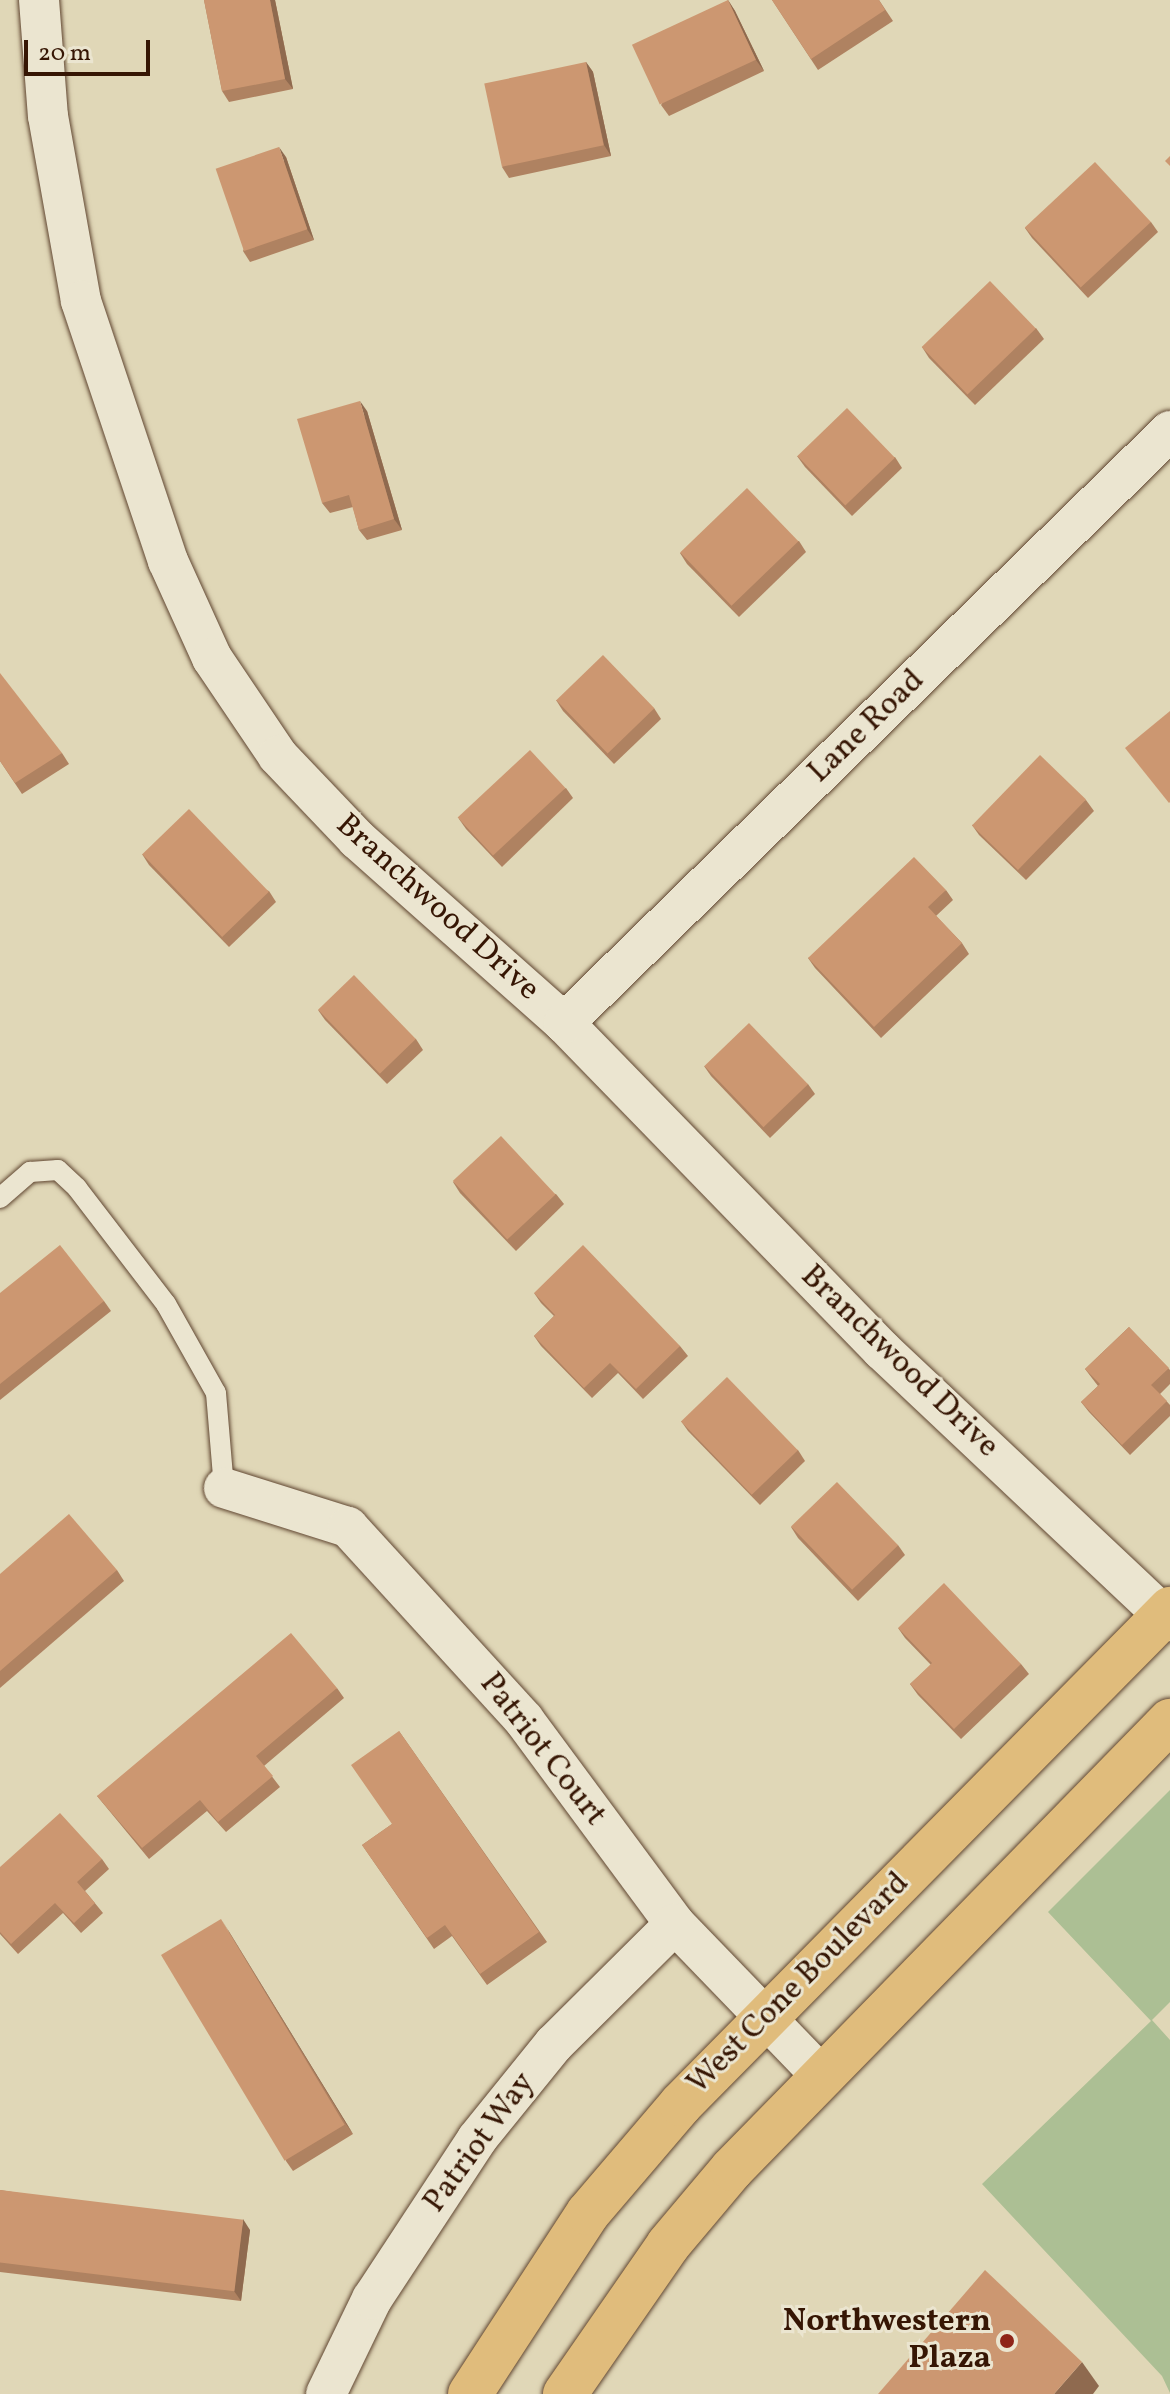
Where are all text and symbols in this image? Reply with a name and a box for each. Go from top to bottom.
scale bar [28,24,154,74]
text: 20 m [38,37,91,71]
street label: Lane Road [801,662,933,792]
street label: Branchwood Drive [327,806,547,1010]
street label: Branchwood Drive [792,1258,1006,1466]
street label: Patriot Court [470,1666,614,1834]
street label: West Cone Boulevard [680,1865,918,2103]
street label: Patriot Way [416,2065,544,2221]
place label: Northwestern Plaza [783,2304,991,2379]
marker: Northwestern Plaza [998,2332,1016,2350]

